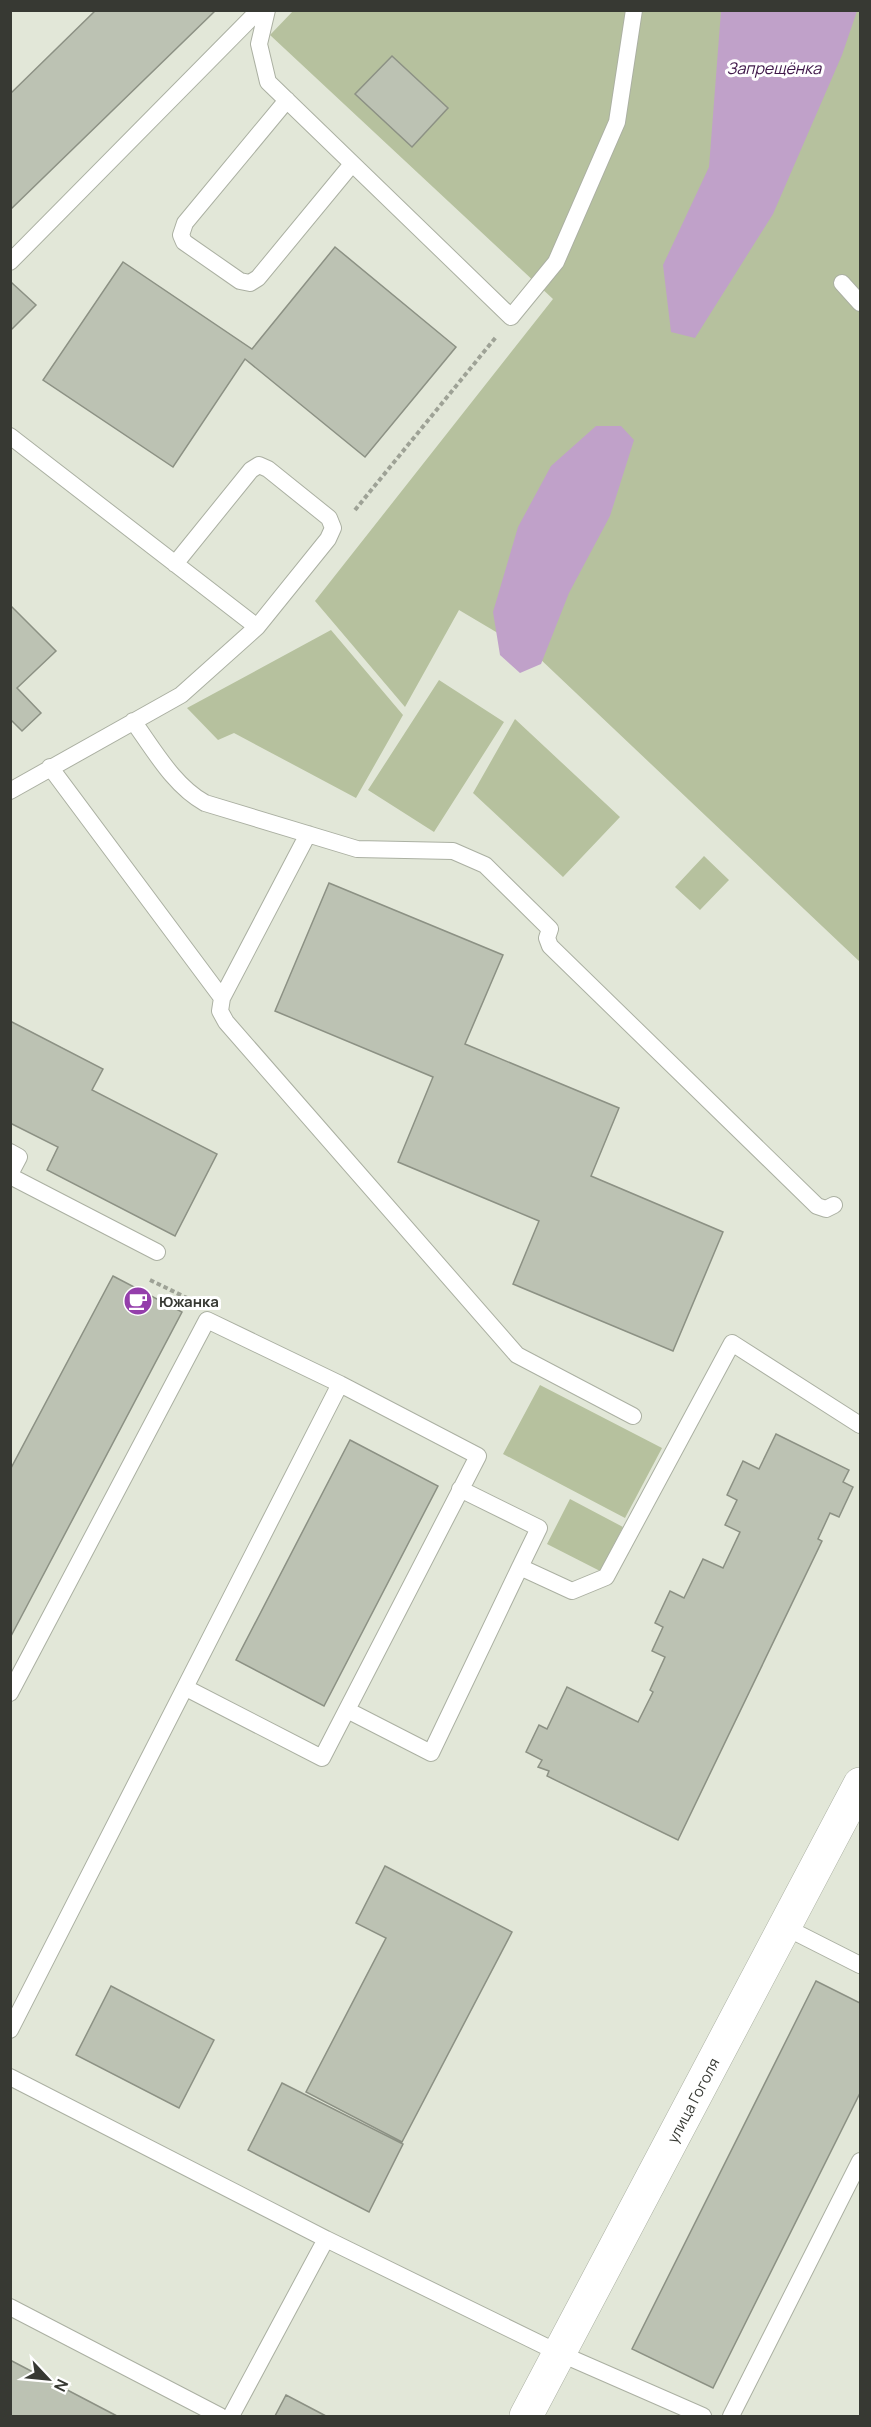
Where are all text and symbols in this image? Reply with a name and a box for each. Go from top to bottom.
water label: Запрещёнка [727,57,822,79]
cafe icon: Южанка [122,1285,154,1317]
place label: Южанка [159,1291,219,1312]
street label: улица Гоголя [662,2054,724,2147]
north arrow [18,2349,78,2409]
text: N [49,2376,74,2396]

